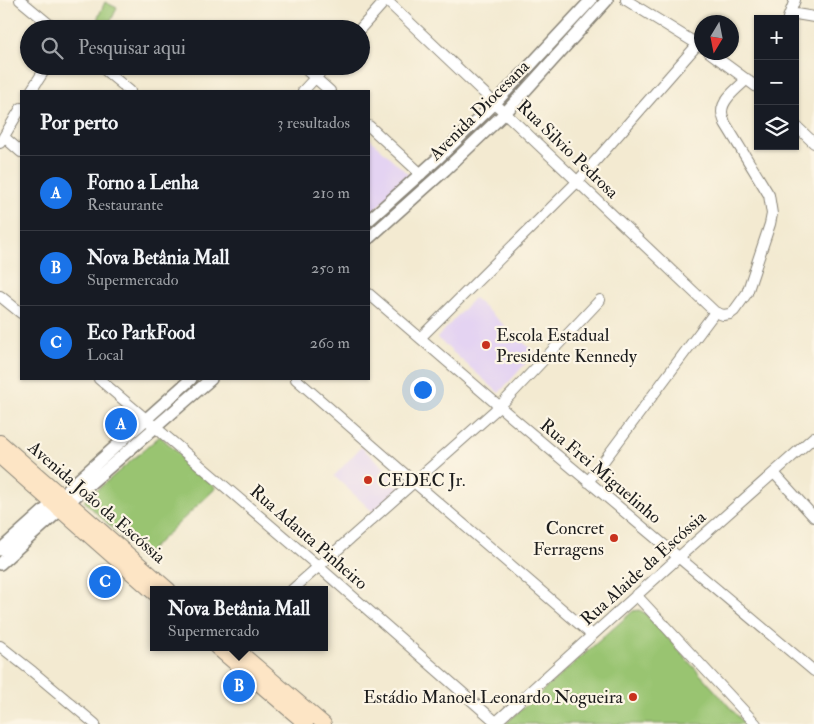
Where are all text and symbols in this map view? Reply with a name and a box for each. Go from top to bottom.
north arrow [694,15,739,60]
map controls [754,15,799,150]
button: + [754,15,799,60]
search box [20,20,370,75]
icon: search [38,34,66,62]
text: Pesquisar aqui [78,36,186,60]
street label: Avenida Diocesana [423,55,535,166]
button: − [754,60,799,105]
street label: Rua Silvio Pedrosa [512,95,624,204]
button: layers [754,105,799,150]
text: Por perto [40,109,118,136]
text: 3 resultados [277,113,350,133]
text: Forno a Lenha [87,171,199,195]
text: A [51,183,61,203]
text: 210 m [312,183,350,203]
text: Restaurante [87,195,163,215]
text: Nova Betânia Mall [87,246,229,270]
text: B [51,258,61,278]
text: 250 m [311,258,350,278]
text: Supermercado [87,270,178,290]
text: Eco ParkFood [87,321,195,345]
place label: Escola Estadual Presidente Kennedy [496,324,638,368]
text: C [50,333,62,353]
text: 260 m [310,333,350,353]
marker: Escola Estadual Presidente Kennedy [480,339,492,351]
text: Local [87,345,124,365]
your location [410,377,436,403]
pin: A [105,405,137,443]
street label: Rua Frei Miguelinho [535,414,666,529]
street label: Avenida João da Escóssia [22,436,171,569]
place label: CEDEC Jr. [378,469,465,492]
marker: CEDEC Jr. [362,474,374,486]
street label: Rua Adauta Pinheiro [245,480,373,595]
street label: Rua Alaide da Escóssia [576,506,711,631]
place label: Concret Ferragens [533,517,604,561]
marker: Concret Ferragens [608,532,620,544]
pin: C [89,563,121,601]
popup [150,586,328,651]
text: Nova Betânia Mall [168,597,310,621]
text: Supermercado [168,621,259,641]
pin: B [223,667,255,705]
place label: Estádio Manoel Leonardo Nogueira [363,686,624,709]
marker: Estádio Manoel Leonardo Nogueira [627,691,639,703]

